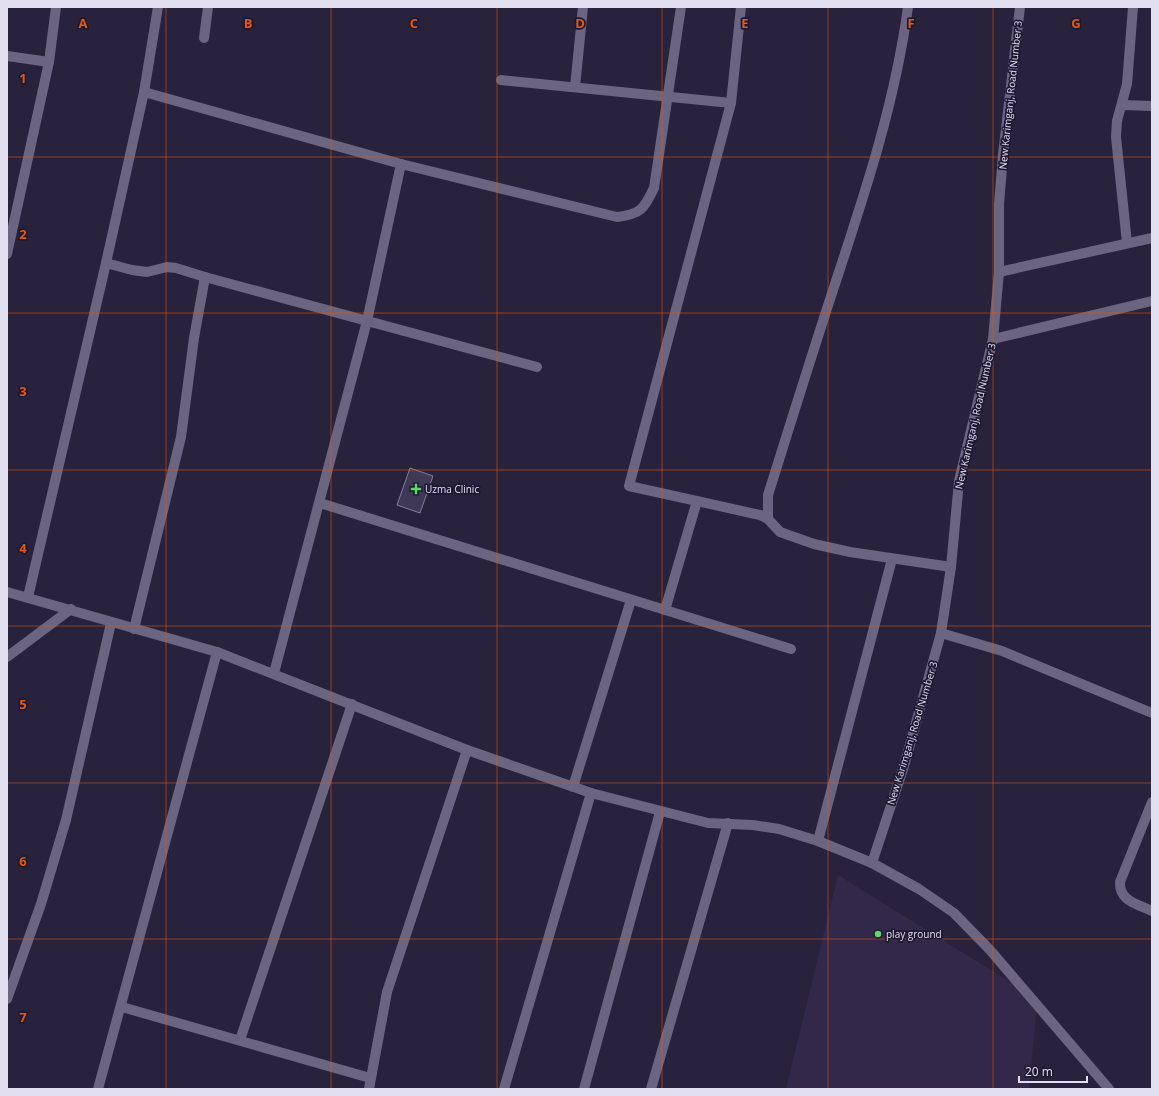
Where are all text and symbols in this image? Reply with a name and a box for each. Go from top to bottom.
text: A [79,14,88,32]
text: B [244,14,253,32]
text: C [410,14,418,32]
text: D [575,14,585,32]
text: E [741,14,749,32]
text: F [907,14,915,32]
text: G [1071,14,1081,32]
street label: New Karimganj, Road Number 3 [995,20,1025,170]
text: 1 [19,69,27,87]
text: 2 [19,225,27,243]
street label: New Karimganj, Road Number 3 [951,341,999,490]
text: 3 [19,382,27,400]
place label: Uzma Clinic [425,482,479,496]
marker: Uzma Clinic [410,483,422,495]
text: 4 [19,539,27,557]
street label: New Karimganj, Road Number 3 [883,659,941,806]
text: 5 [19,695,27,713]
text: 6 [19,852,27,870]
place label: play ground [886,927,942,941]
marker: play ground [873,929,883,939]
text: 7 [19,1008,27,1026]
scale bar [1019,1058,1087,1084]
text: 20 m [1025,1063,1053,1080]

